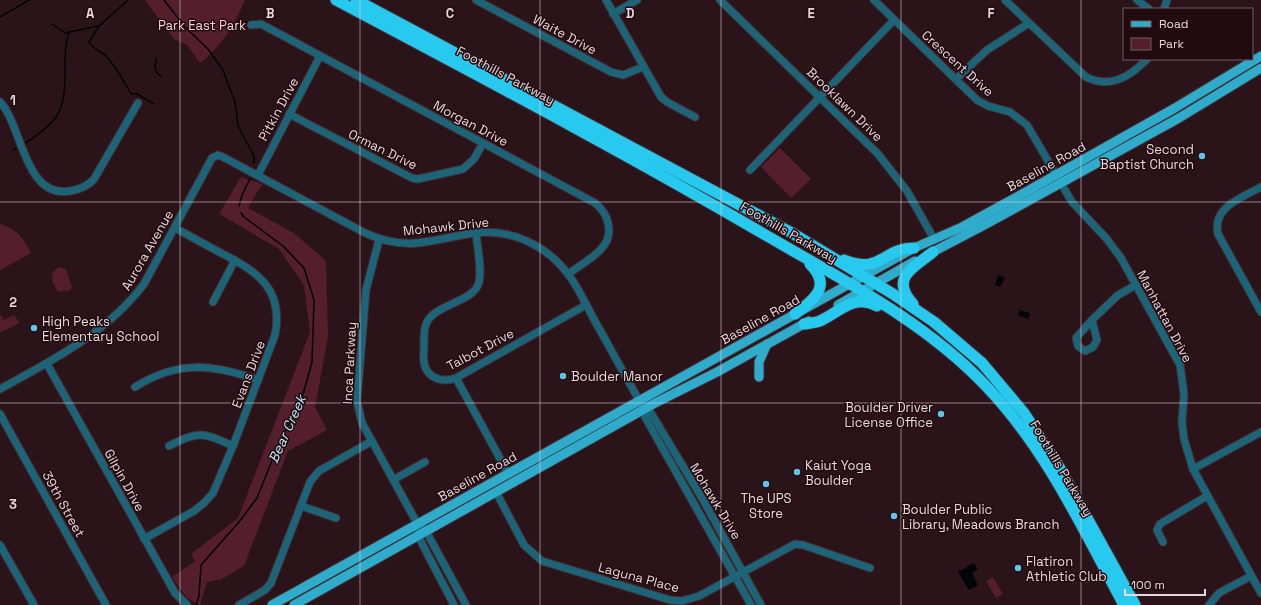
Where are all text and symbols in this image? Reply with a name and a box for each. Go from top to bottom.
text: A [86,5,95,22]
text: B [266,5,275,22]
text: C [446,5,454,22]
text: D [626,5,635,22]
text: E [807,5,815,22]
text: F [988,5,995,22]
legend [1123,8,1253,60]
street label: Waite Drive [530,11,600,58]
text: Road [1159,16,1188,32]
park label: Park East Park [158,17,246,34]
street label: Crescent Drive [918,27,997,100]
text: Park [1159,36,1184,52]
street label: Foothills Parkway [454,42,558,109]
street label: Brooklawn Drive [803,64,886,145]
street label: Pitkin Drive [255,75,302,144]
text: 1 [10,92,16,109]
street label: Morgan Drive [430,97,511,150]
street label: Orman Drive [345,125,420,173]
street label: Baseline Road [1004,138,1089,195]
place label: Second Baptist Church [1100,141,1194,173]
marker: Second Baptist Church [1197,151,1207,161]
street label: Foothills Parkway [737,198,840,267]
street label: Aurora Avenue [118,207,177,294]
street label: Mohawk Drive [402,214,490,239]
street label: Manhattan Drive [1133,267,1196,365]
street label: Baseline Road [718,291,803,348]
text: 2 [9,294,17,311]
place label: High Peaks Elementary School [42,313,159,345]
street label: Inca Parkway [339,321,360,405]
marker: High Peaks Elementary School [29,323,39,333]
street label: Talbot Drive [444,325,517,374]
street label: Evans Drive [228,338,269,410]
place label: Boulder Manor [571,368,663,385]
marker: Boulder Manor [558,371,568,381]
water label: Bear Creek [264,391,311,466]
place label: Boulder Driver License Office [844,399,933,431]
marker: Boulder Driver License Office [936,409,946,419]
street label: Foothills Parkway [1026,417,1097,519]
street label: Gilpin Drive [100,446,149,515]
street label: Baseline Road [435,448,520,505]
place label: Kaiut Yoga Boulder [805,457,872,489]
street label: Mohawk Drive [686,460,745,543]
marker: Kaiut Yoga Boulder [792,467,802,477]
street label: 39th Street [38,468,89,540]
marker: The UPS Store [761,479,771,489]
place label: The UPS Store [740,490,792,522]
text: 3 [9,496,17,513]
place label: Boulder Public Library, Meadows Branch [902,501,1059,533]
marker: Boulder Public Library, Meadows Branch [889,511,899,521]
place label: Flatiron Athletic Club [1026,553,1107,585]
street label: Laguna Place [596,558,681,596]
marker: Flatiron Athletic Club [1013,563,1023,573]
scale bar [1125,571,1205,597]
text: 100 m [1131,577,1165,593]

